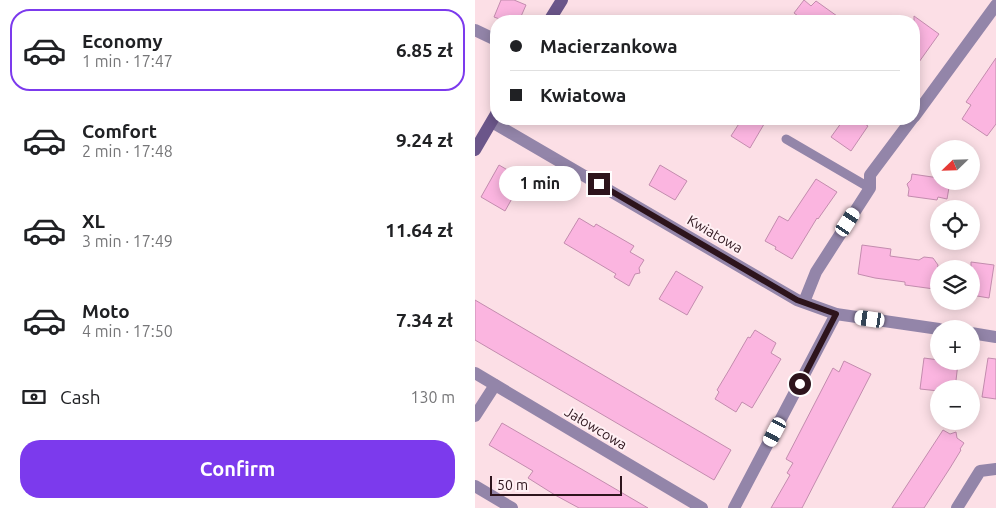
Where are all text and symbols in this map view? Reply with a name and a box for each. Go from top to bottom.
icon: car [22,28,67,73]
text: Economy [82,30,163,52]
text: Macierzankowa [540,35,678,57]
text: 6.85 zł [396,39,453,61]
text: 1 min · 17:47 [82,52,173,70]
text: Kwiatowa [540,84,626,106]
icon: car [22,118,67,163]
text: Comfort [82,120,157,142]
text: 9.24 zł [396,129,453,151]
north arrow [930,140,980,190]
map controls [930,140,980,430]
text: 2 min · 17:48 [82,142,173,160]
callout: 1 min [499,166,581,202]
route end [588,173,610,195]
text: 1 min [520,174,560,192]
button: locate [930,200,980,250]
car [833,205,862,239]
icon: car [22,208,67,253]
text: XL [82,210,105,232]
street label: Kwiatowa [685,212,745,256]
text: 11.64 zł [385,219,453,241]
text: 3 min · 17:49 [82,232,173,250]
button: layers [930,260,980,310]
icon: car [22,298,67,343]
text: Moto [82,300,130,322]
text: 7.34 zł [396,309,453,331]
car [854,309,885,329]
button: + [930,320,980,370]
text: 4 min · 17:50 [82,322,173,340]
route start [789,373,811,395]
button: − [930,380,980,430]
icon: cash [20,383,48,411]
text: Cash [60,386,101,408]
text: 130 m [410,388,455,406]
street label: Jałowcowa [562,403,630,453]
car [761,415,788,449]
button: Confirm [20,440,455,498]
scale bar [490,473,623,496]
text: 50 m [497,477,528,493]

